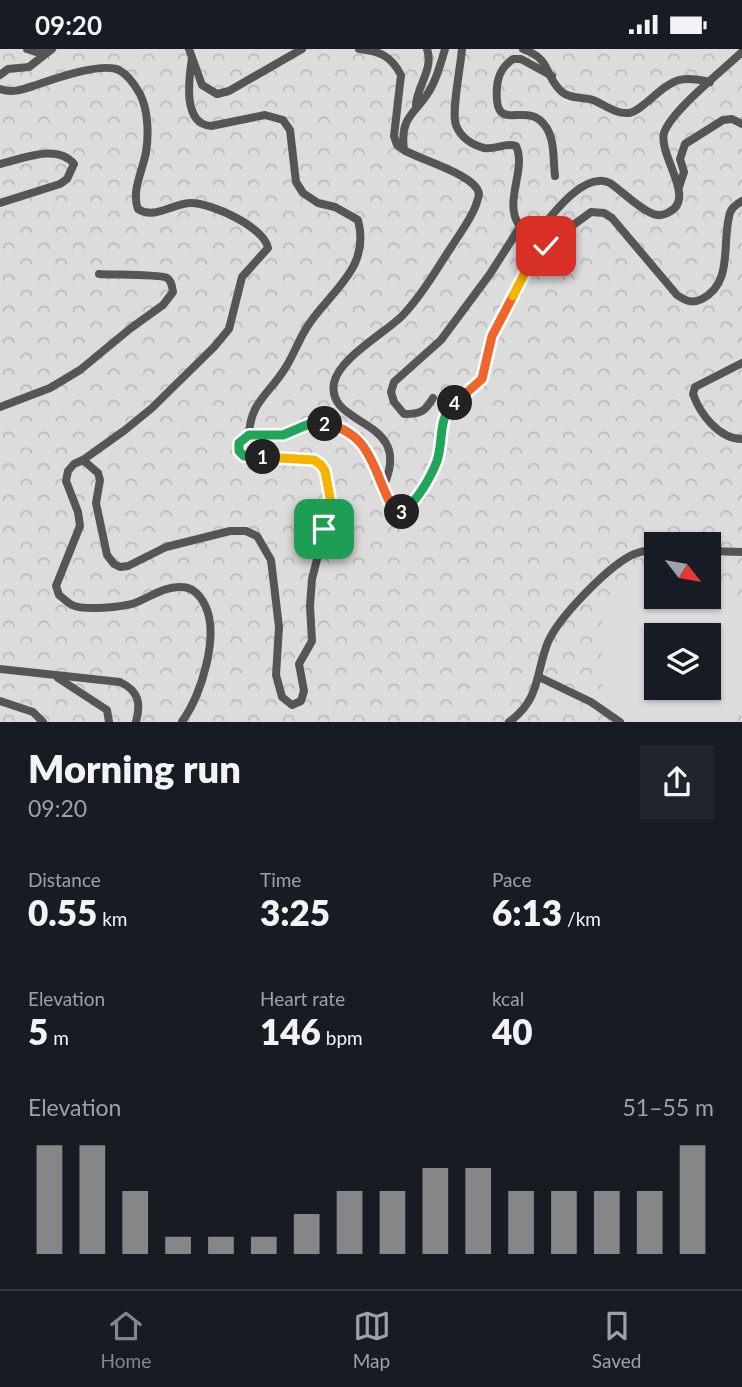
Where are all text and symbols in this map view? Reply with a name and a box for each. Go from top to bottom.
text: 09:20 [35,9,102,41]
pin [516,216,576,276]
icon: check [527,227,565,265]
pin: 4 [438,385,472,421]
text: 4 [449,391,460,414]
pin: 2 [308,407,342,441]
text: 2 [319,412,330,435]
pin: 1 [246,439,280,475]
text: 1 [257,445,268,468]
pin: 3 [384,495,420,529]
pin [294,499,354,559]
text: 3 [396,500,407,523]
icon: arrive [305,510,343,548]
north arrow [644,532,721,609]
map controls [644,532,721,700]
button: layers [644,623,721,700]
text: Morning run [28,745,241,791]
button: share [640,745,714,819]
text: 09:20 [28,794,87,822]
text: Distance [28,868,101,891]
text: Time [260,868,301,891]
text: Pace [492,868,531,891]
text: 0.55 [28,891,97,933]
text: 3:25 [260,891,330,933]
text: 6:13 [492,891,562,933]
text: km [97,907,127,930]
text: /km [562,907,601,930]
text: Elevation [28,987,105,1010]
text: Heart rate [260,987,345,1010]
text: kcal [492,987,524,1010]
text: 5 [28,1010,48,1052]
text: 146 [260,1010,321,1052]
text: 40 [492,1010,533,1052]
text: m [48,1026,69,1049]
text: bpm [321,1026,363,1049]
text: Elevation [28,1093,121,1121]
text: 51–55 m [622,1093,714,1121]
tab: Home [101,1307,151,1372]
tab: Map [353,1307,391,1372]
tab: Saved [592,1307,641,1372]

